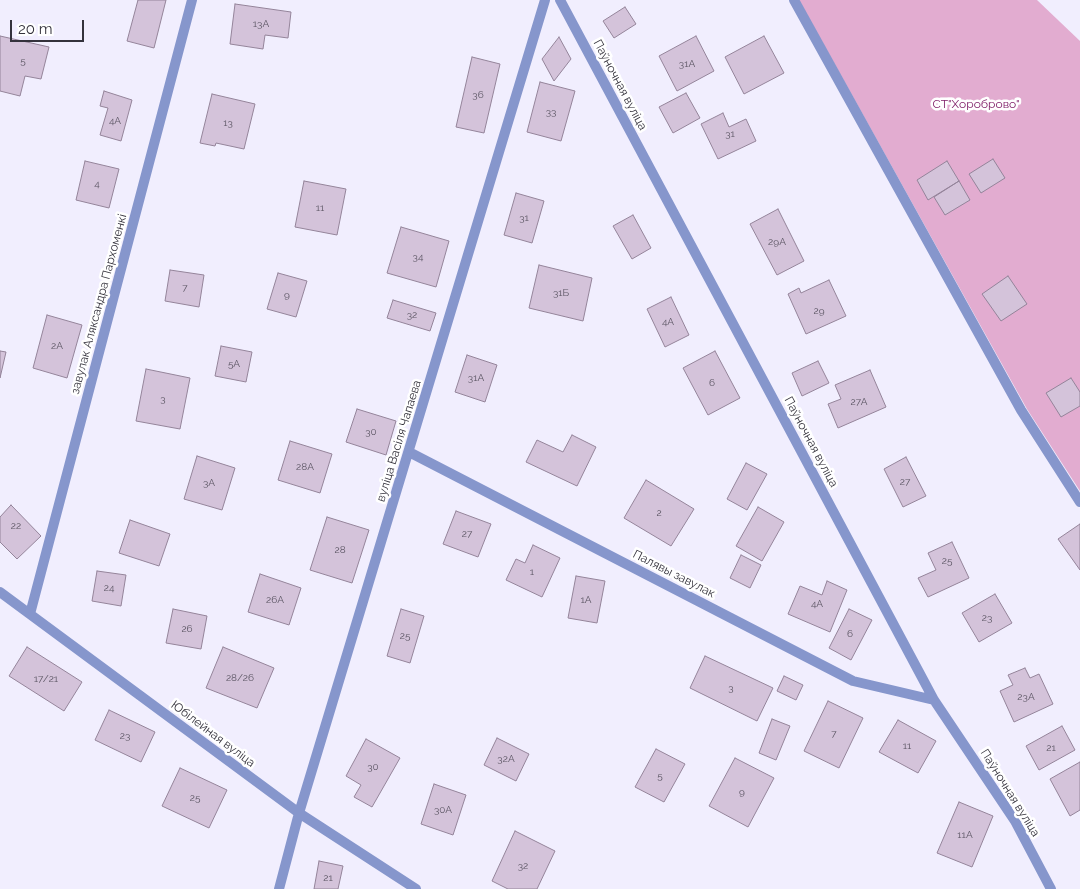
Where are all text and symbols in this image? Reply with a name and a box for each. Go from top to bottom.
scale bar [12,10,86,42]
house number: 13А [253,18,269,30]
text: 20 m [18,20,53,38]
street label: Паўночная вуліца [590,37,650,133]
house number: 5 [20,55,26,67]
house number: 31А [679,58,695,70]
house number: 36 [472,89,484,101]
park label: СТ"Хороброво" [932,97,1020,111]
house number: 33 [546,106,556,118]
house number: 4А [109,115,121,127]
house number: 13 [223,117,233,129]
house number: 31 [725,128,735,140]
house number: 4 [94,178,100,190]
house number: 11 [316,202,324,214]
street label: завулак Аляксандра Пархоменкі [68,212,130,396]
house number: 31 [519,212,529,224]
house number: 29А [768,236,786,248]
house number: 34 [413,251,423,263]
house number: 7 [182,282,188,294]
house number: 31Б [553,287,569,299]
house number: 9 [284,289,290,301]
house number: 29 [813,305,825,317]
house number: 32 [407,309,417,321]
house number: 4А [662,316,674,328]
house number: 2А [51,340,63,352]
house number: 5А [228,358,240,370]
house number: 31А [468,372,484,384]
house number: 6 [709,377,715,389]
street label: вуліца Васіля Чапаева [374,378,424,504]
house number: 3 [160,393,166,405]
street label: Паўночная вуліца [781,394,841,490]
house number: 27А [851,396,867,408]
house number: 30 [365,426,377,438]
house number: 28А [296,461,314,473]
house number: 27 [900,476,910,488]
house number: 3А [203,477,215,489]
house number: 2 [656,507,662,519]
house number: 22 [11,520,21,532]
house number: 27 [462,528,472,540]
house number: 28 [334,544,346,556]
street label: Палявы завулак [630,547,718,601]
house number: 25 [942,555,952,567]
house number: 1 [530,566,534,578]
house number: 24 [104,582,114,594]
house number: 26А [266,594,284,606]
house number: 1А [580,594,592,606]
house number: 4А [811,598,823,610]
house number: 23 [982,612,992,624]
house number: 26 [181,623,193,635]
house number: 6 [847,628,853,640]
house number: 25 [400,630,410,642]
house number: 28/26 [226,672,254,684]
house number: 17/21 [34,673,58,685]
house number: 3 [728,682,734,694]
house number: 23А [1017,691,1035,703]
street label: Юбілейная вуліца [168,698,258,770]
house number: 7 [831,728,837,740]
house number: 23 [120,730,130,742]
house number: 11 [903,740,911,752]
house number: 21 [1046,742,1056,754]
street label: Паўночная вуліца [977,747,1043,839]
house number: 32А [497,753,515,765]
house number: 30 [367,761,379,773]
house number: 5 [657,770,663,782]
house number: 9 [739,786,745,798]
house number: 25 [190,792,200,804]
house number: 30А [434,804,452,816]
house number: 11А [957,829,973,841]
house number: 32 [518,860,528,872]
house number: 21 [323,872,333,884]

